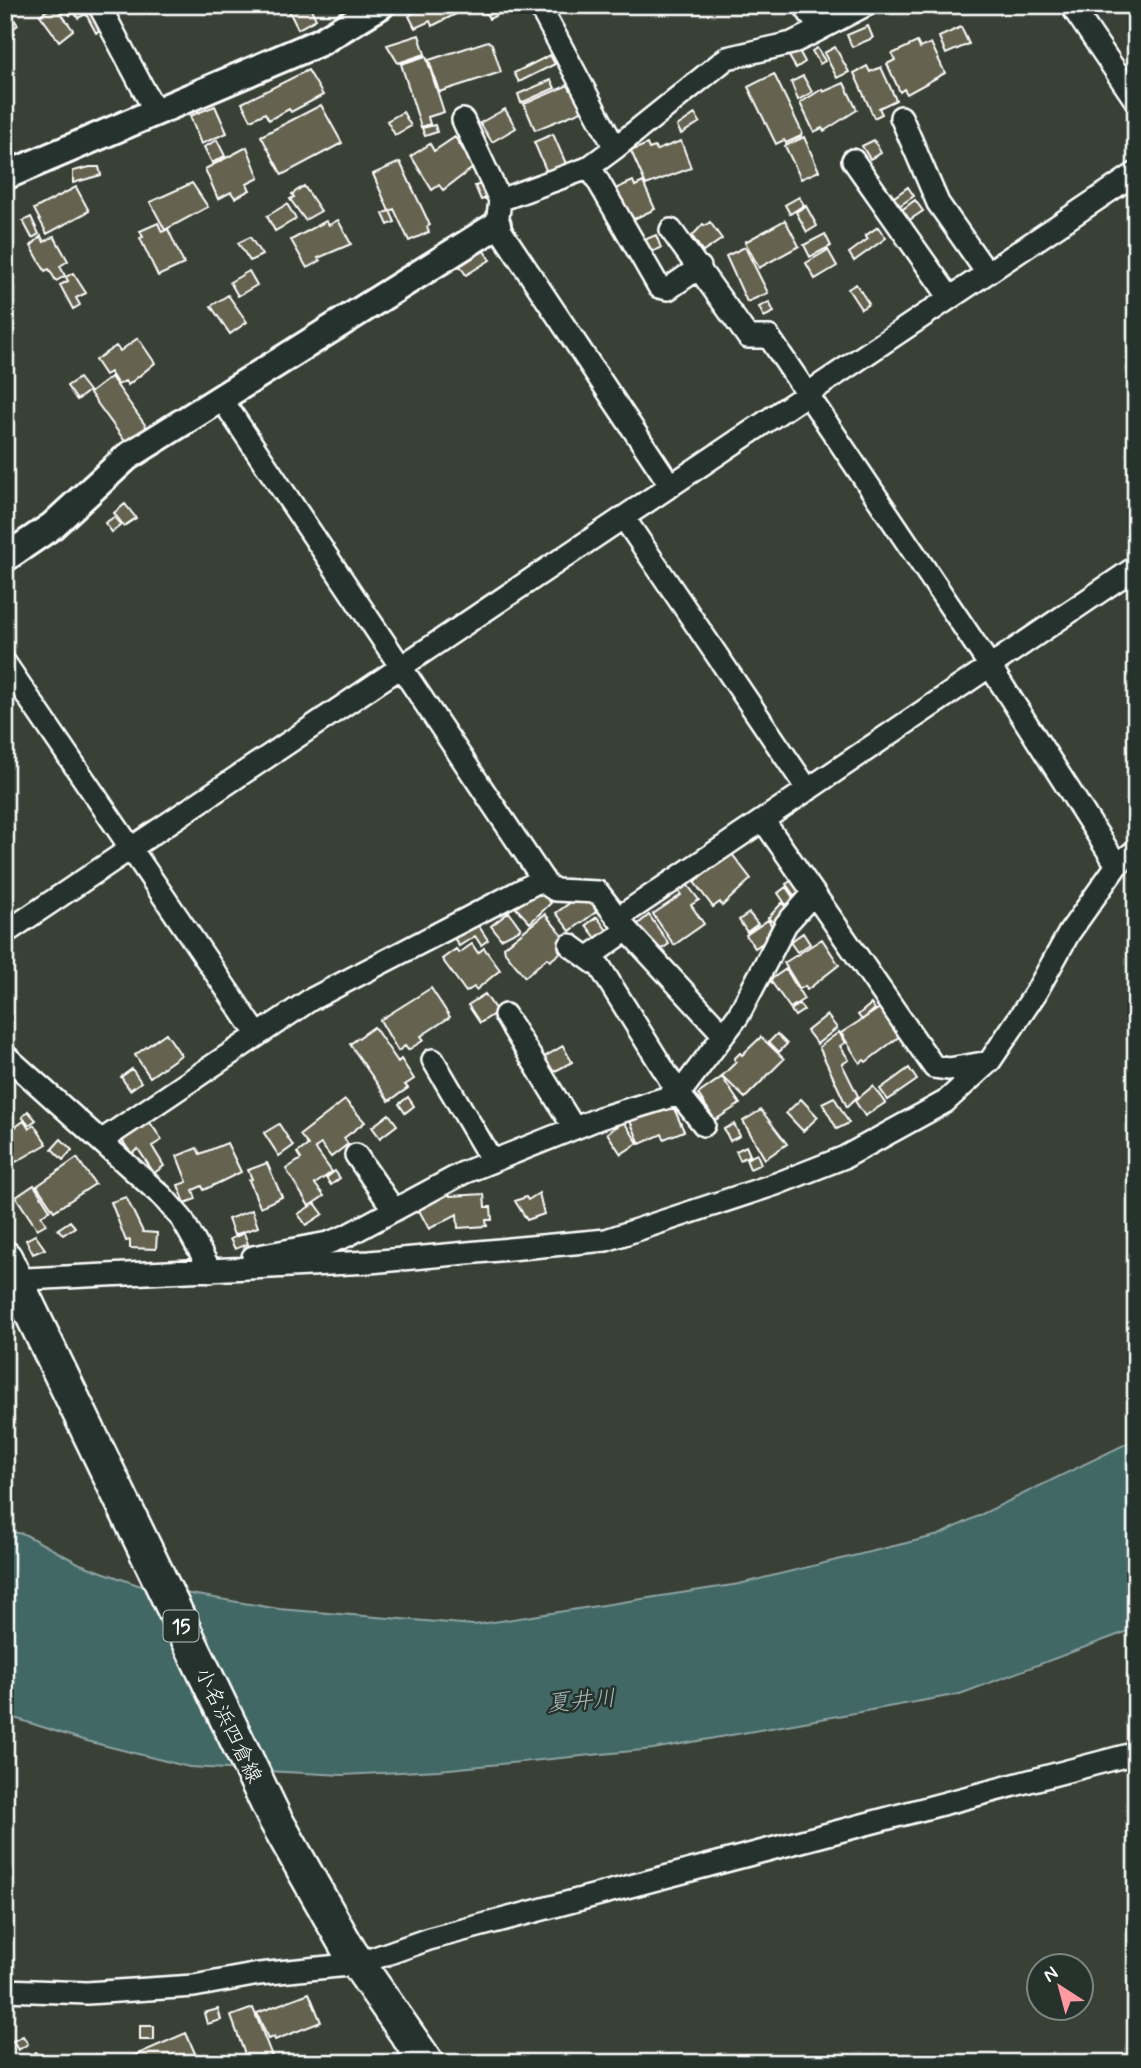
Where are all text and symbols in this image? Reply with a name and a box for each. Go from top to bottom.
road number: 15 [164,1610,198,1642]
street label: 小名浜四倉線 [188,1663,268,1788]
water label: 夏井川 [545,1684,617,1720]
north arrow [1026,1952,1096,2022]
text: N [1038,1961,1063,1988]

